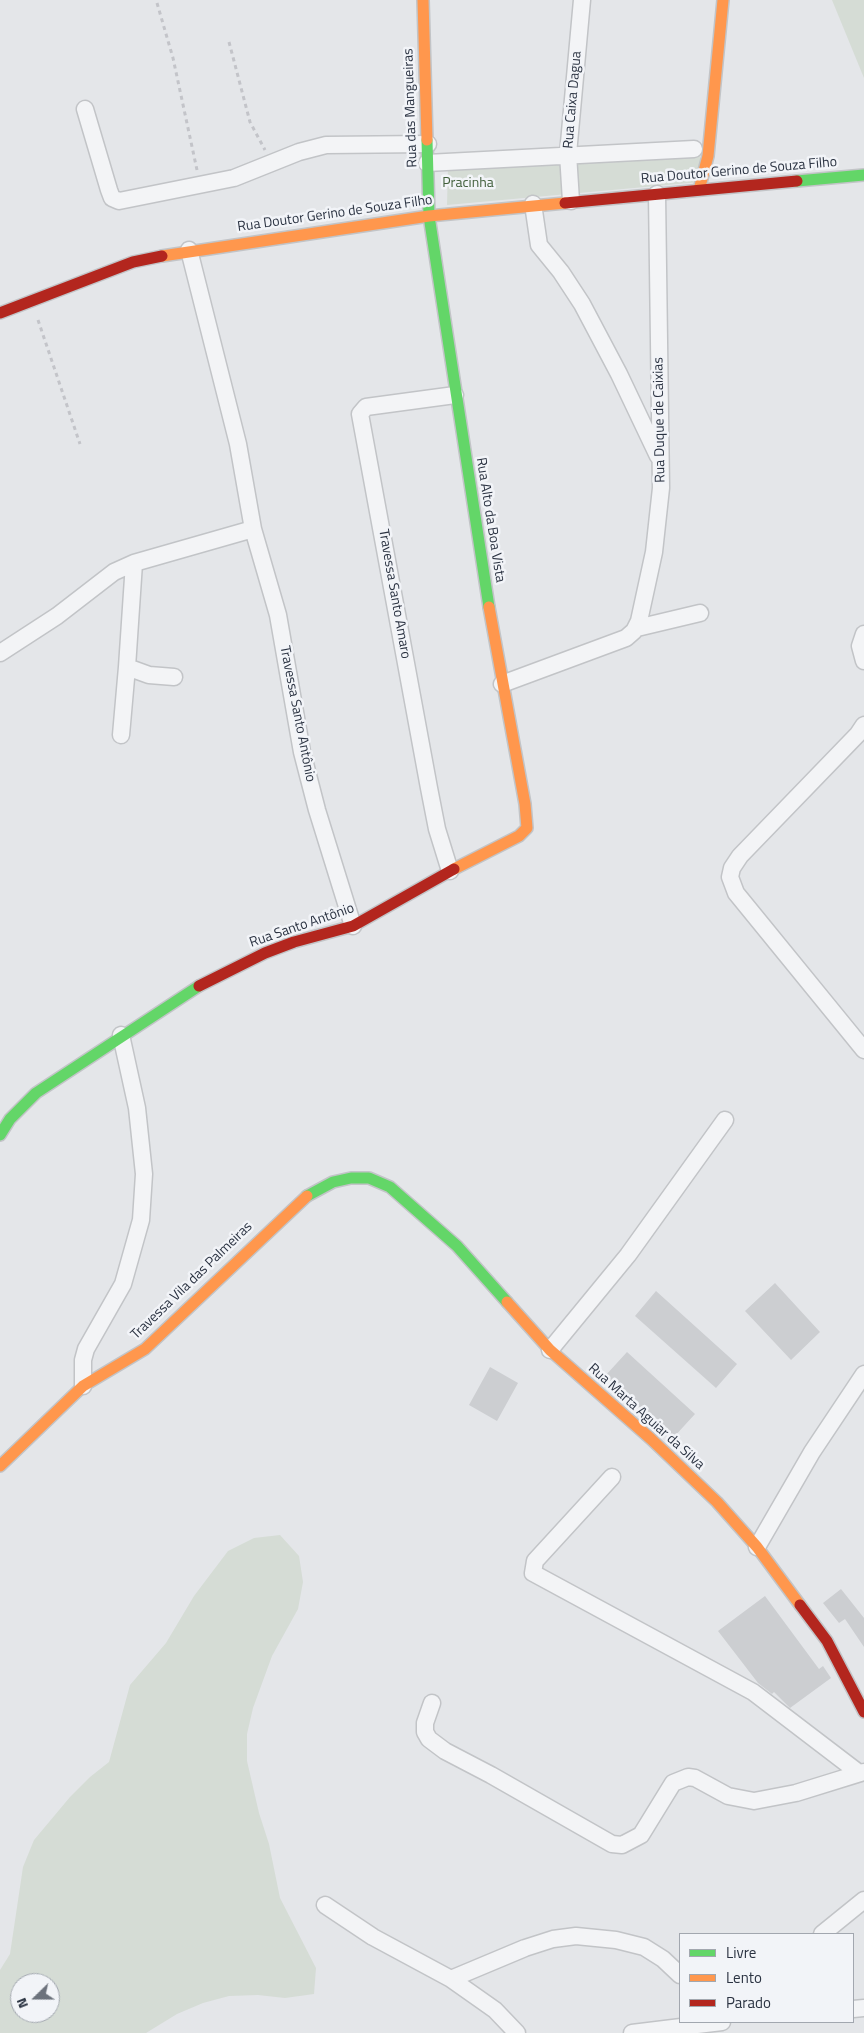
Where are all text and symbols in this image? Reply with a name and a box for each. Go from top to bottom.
street label: Rua das Mangueiras [401,48,421,168]
street label: Rua Caixa Dagua [560,51,586,149]
street label: Rua Doutor Gerino de Souza Filho [640,154,838,188]
park label: Pracinha [442,176,494,192]
street label: Rua Doutor Gerino de Souza Filho [236,192,434,236]
street label: Rua Duque de Caixias [651,357,669,483]
street label: Rua Alto da Boa Vista [472,456,508,584]
street label: Travessa Santo Amaro [374,528,414,660]
street label: Travessa Santo Antônio [276,645,318,783]
street label: Rua Santo Antônio [247,900,357,952]
street label: Travessa Vila das Palmeiras [128,1219,256,1343]
street label: Rua Marta Aguiar da Silva [584,1360,708,1474]
legend [679,1933,854,2023]
text: Livre [726,1941,756,1964]
text: Lento [726,1966,762,1989]
north arrow [10,1973,60,2023]
text: Parado [726,1991,771,2014]
text: N [10,1995,33,2012]

